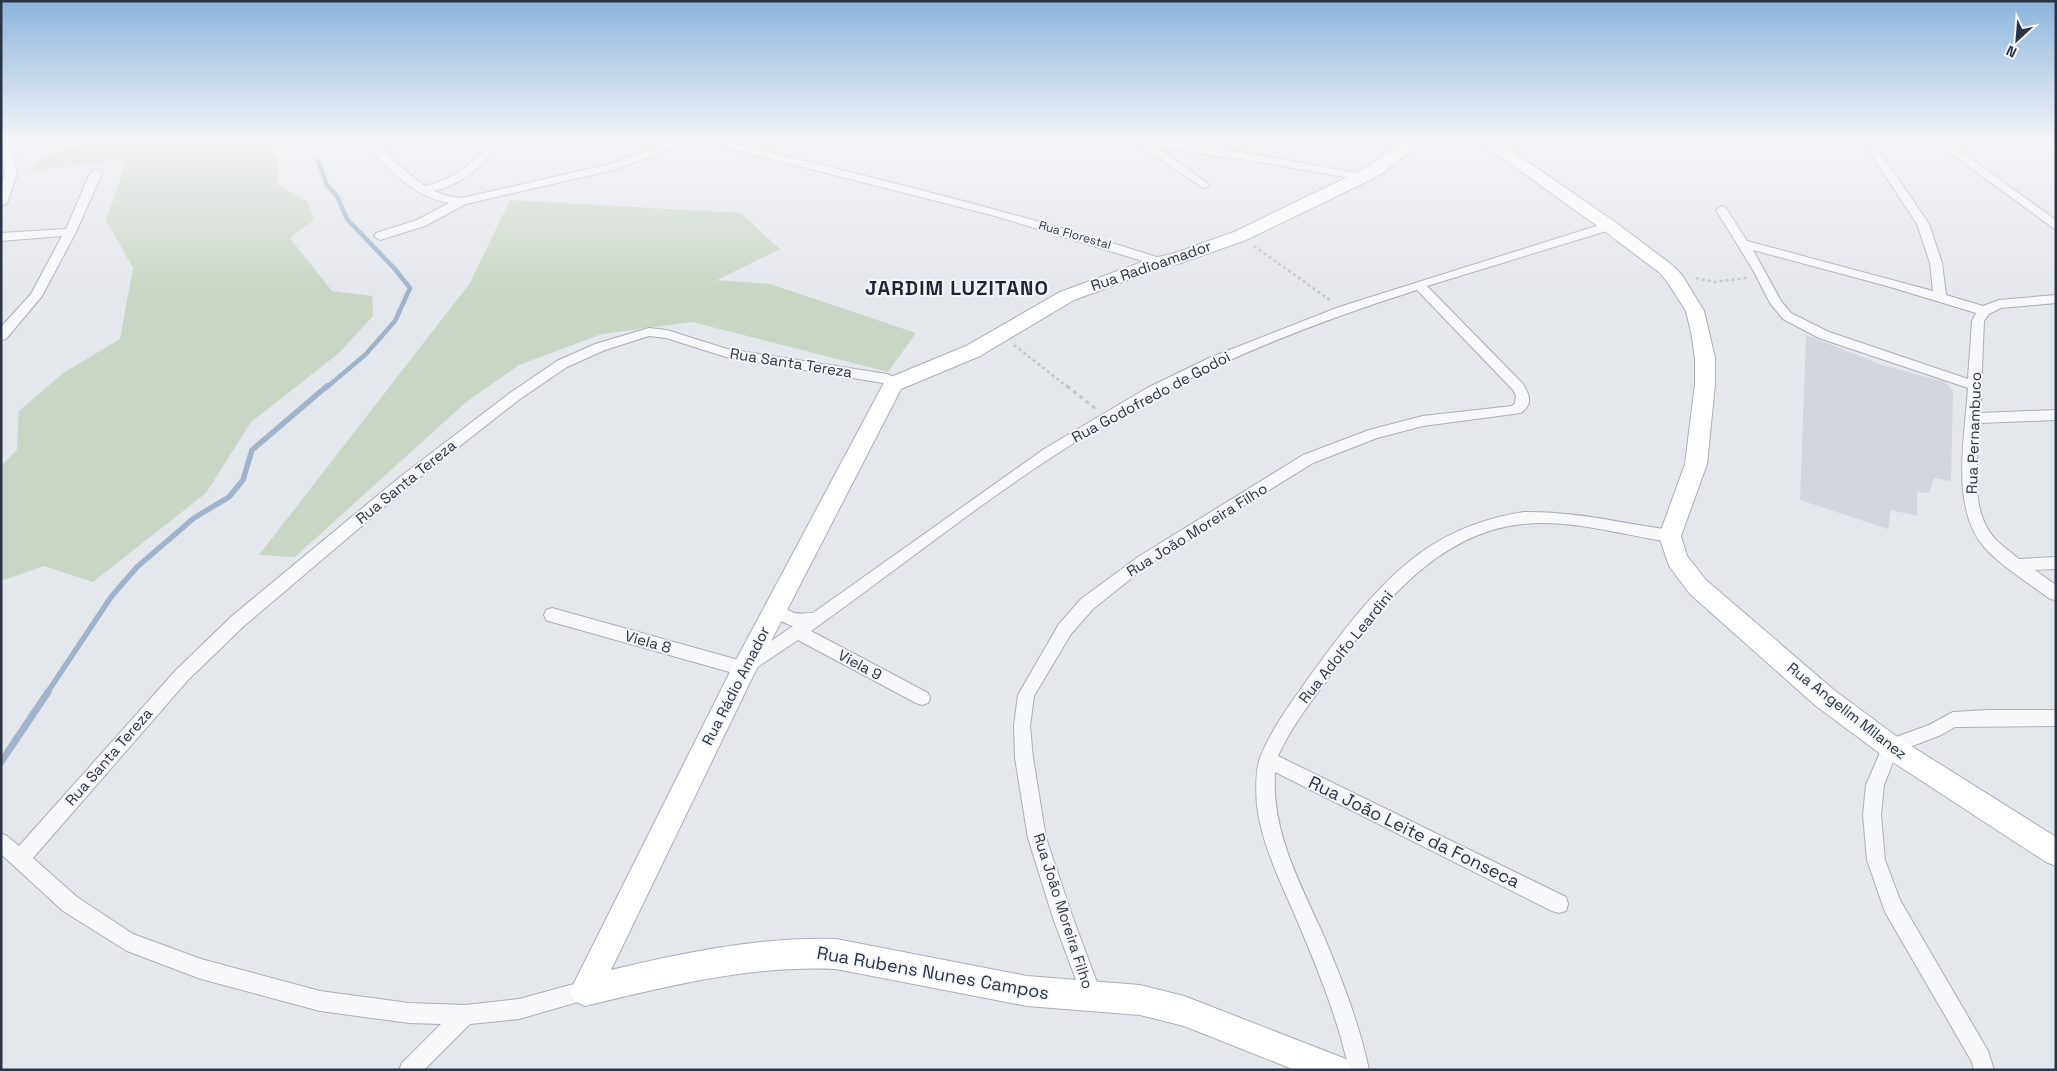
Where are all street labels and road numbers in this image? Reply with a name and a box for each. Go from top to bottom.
street label: Rua Florestal [1037,217,1113,253]
street label: Rua Radioamador [1088,236,1214,295]
street label: Rua Santa Tereza [729,343,854,382]
street label: Rua Godofredo de Godoi [1068,347,1233,446]
street label: Rua Pernambuco [1962,372,1985,494]
street label: Rua Santa Tereza [352,435,460,528]
street label: Rua João Moreira Filho [1123,478,1271,581]
street label: Rua Adolfo Leardini [1294,586,1397,707]
street label: Rua Rádio Amador [697,623,774,748]
street label: Viela 8 [623,626,674,657]
street label: Viela 9 [835,645,886,684]
street label: Rua Angelim Milanez [1784,658,1911,763]
street label: Rua Santa Tereza [61,704,157,809]
street label: Rua João Leite da Fonseca [1305,770,1524,893]
street label: Rua João Moreira Filho [1029,831,1098,991]
street label: Rua Rubens Nunes Campos [815,941,1051,1004]

